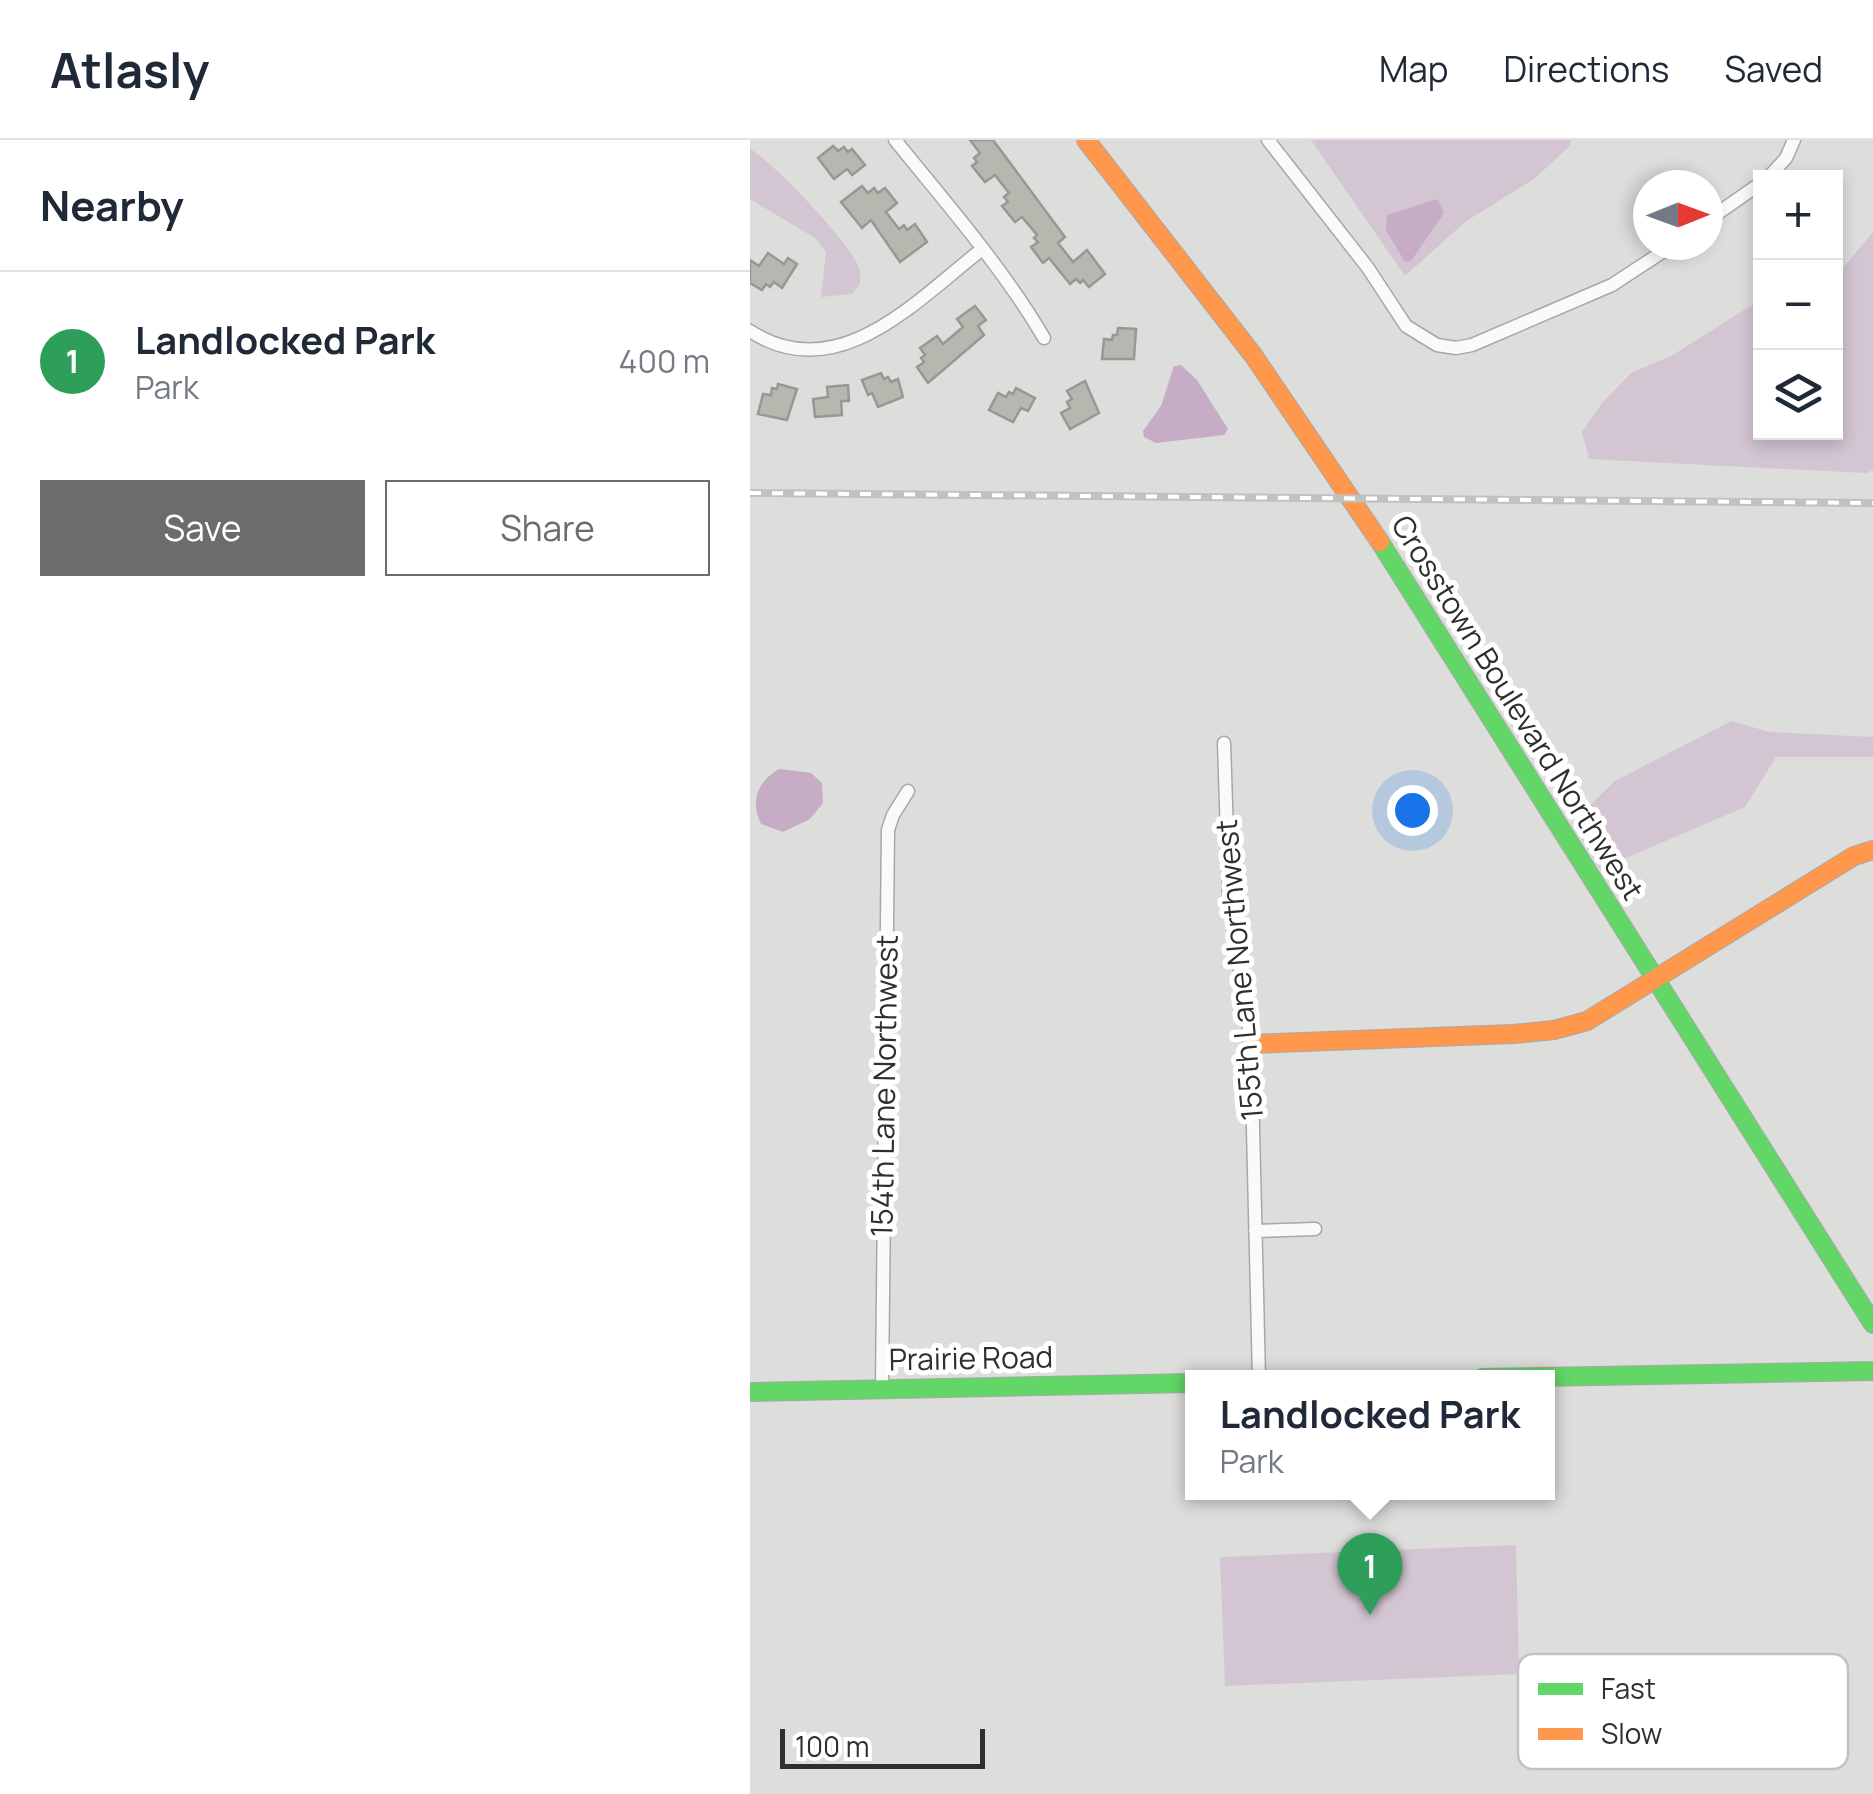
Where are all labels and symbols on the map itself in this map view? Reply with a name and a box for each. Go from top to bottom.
north arrow [1633,170,1723,260]
street label: Crosstown Boulevard Northwest [1383,507,1654,907]
your location [1387,785,1438,836]
street label: 155th Lane Northwest [1205,818,1272,1122]
street label: 154th Lane Northwest [860,934,907,1238]
street label: Prairie Road [888,1336,1054,1379]
pin: 1 [1338,1532,1402,1615]
legend [1518,1654,1848,1769]
text: Fast [1601,1669,1656,1707]
text: Slow [1601,1714,1662,1752]
scale bar [780,1724,985,1768]

